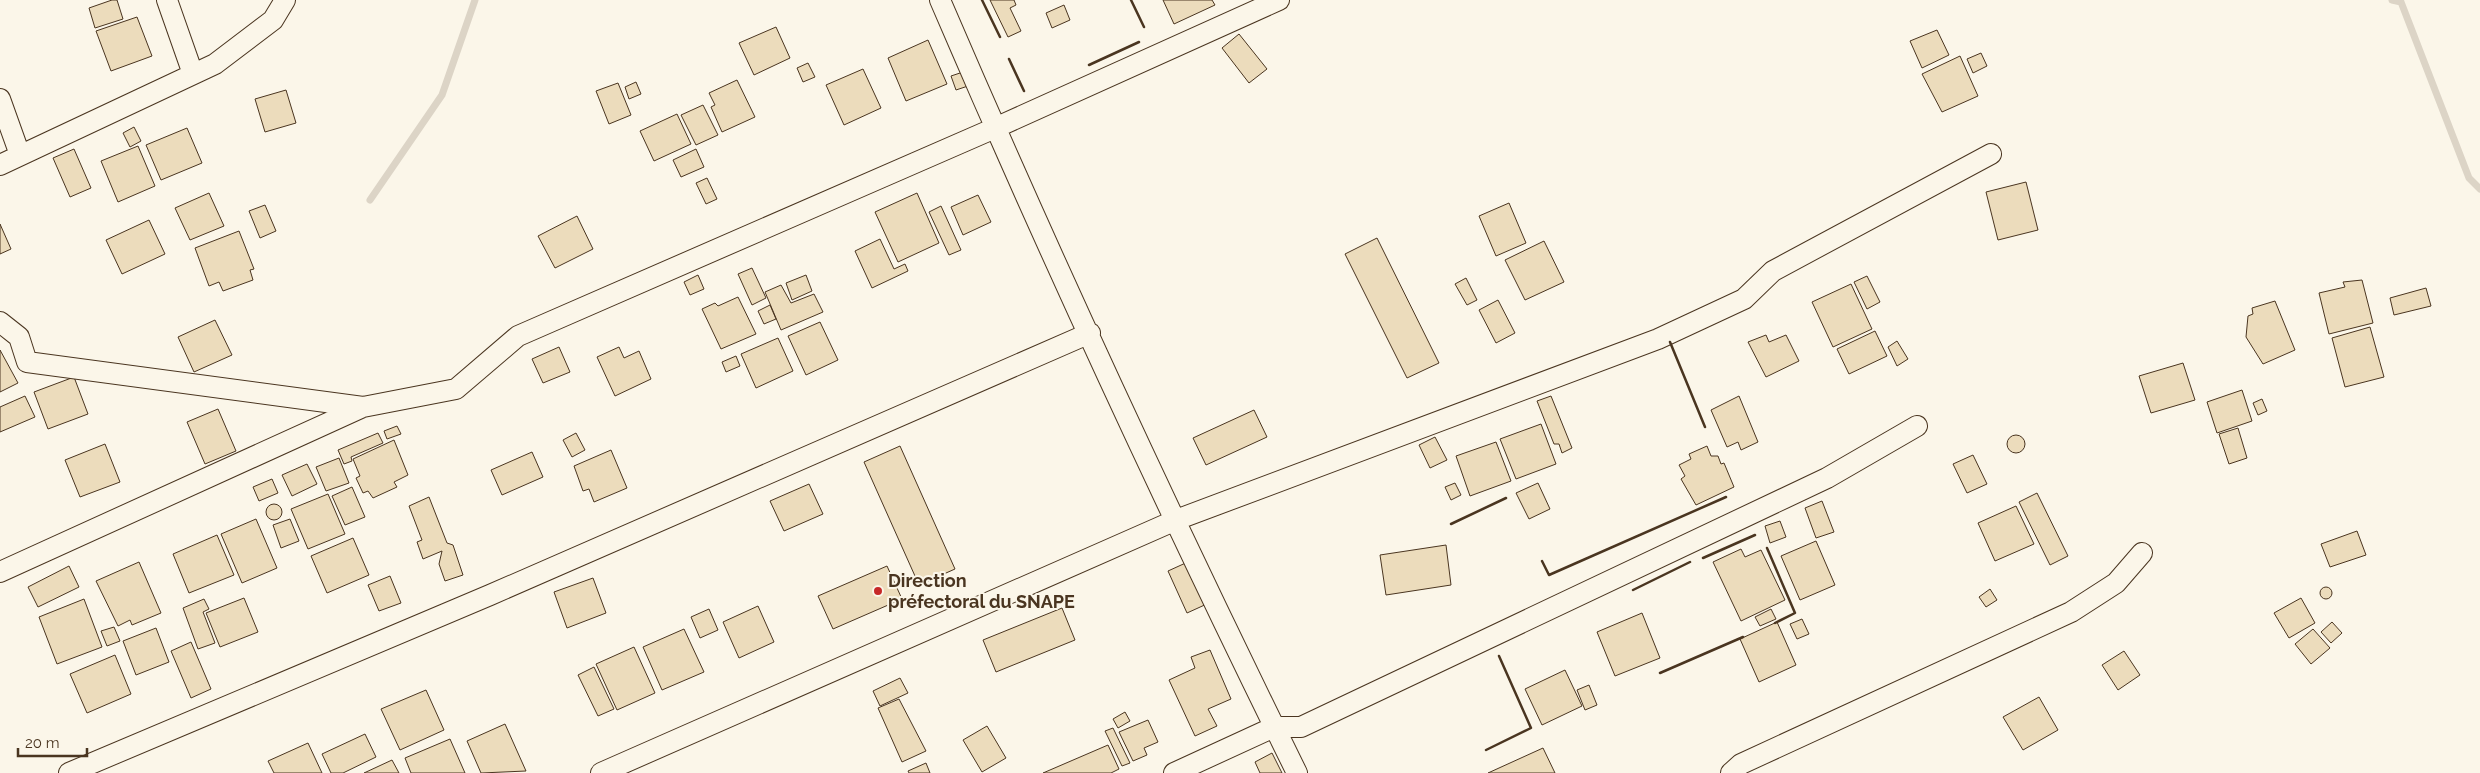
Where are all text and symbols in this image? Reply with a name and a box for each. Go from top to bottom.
place label: Direction préfectoral du SNAPE [888,570,1075,612]
marker: Direction préfectoral du SNAPE [872,585,884,597]
scale bar [18,726,86,758]
text: 20 m [25,734,60,752]

